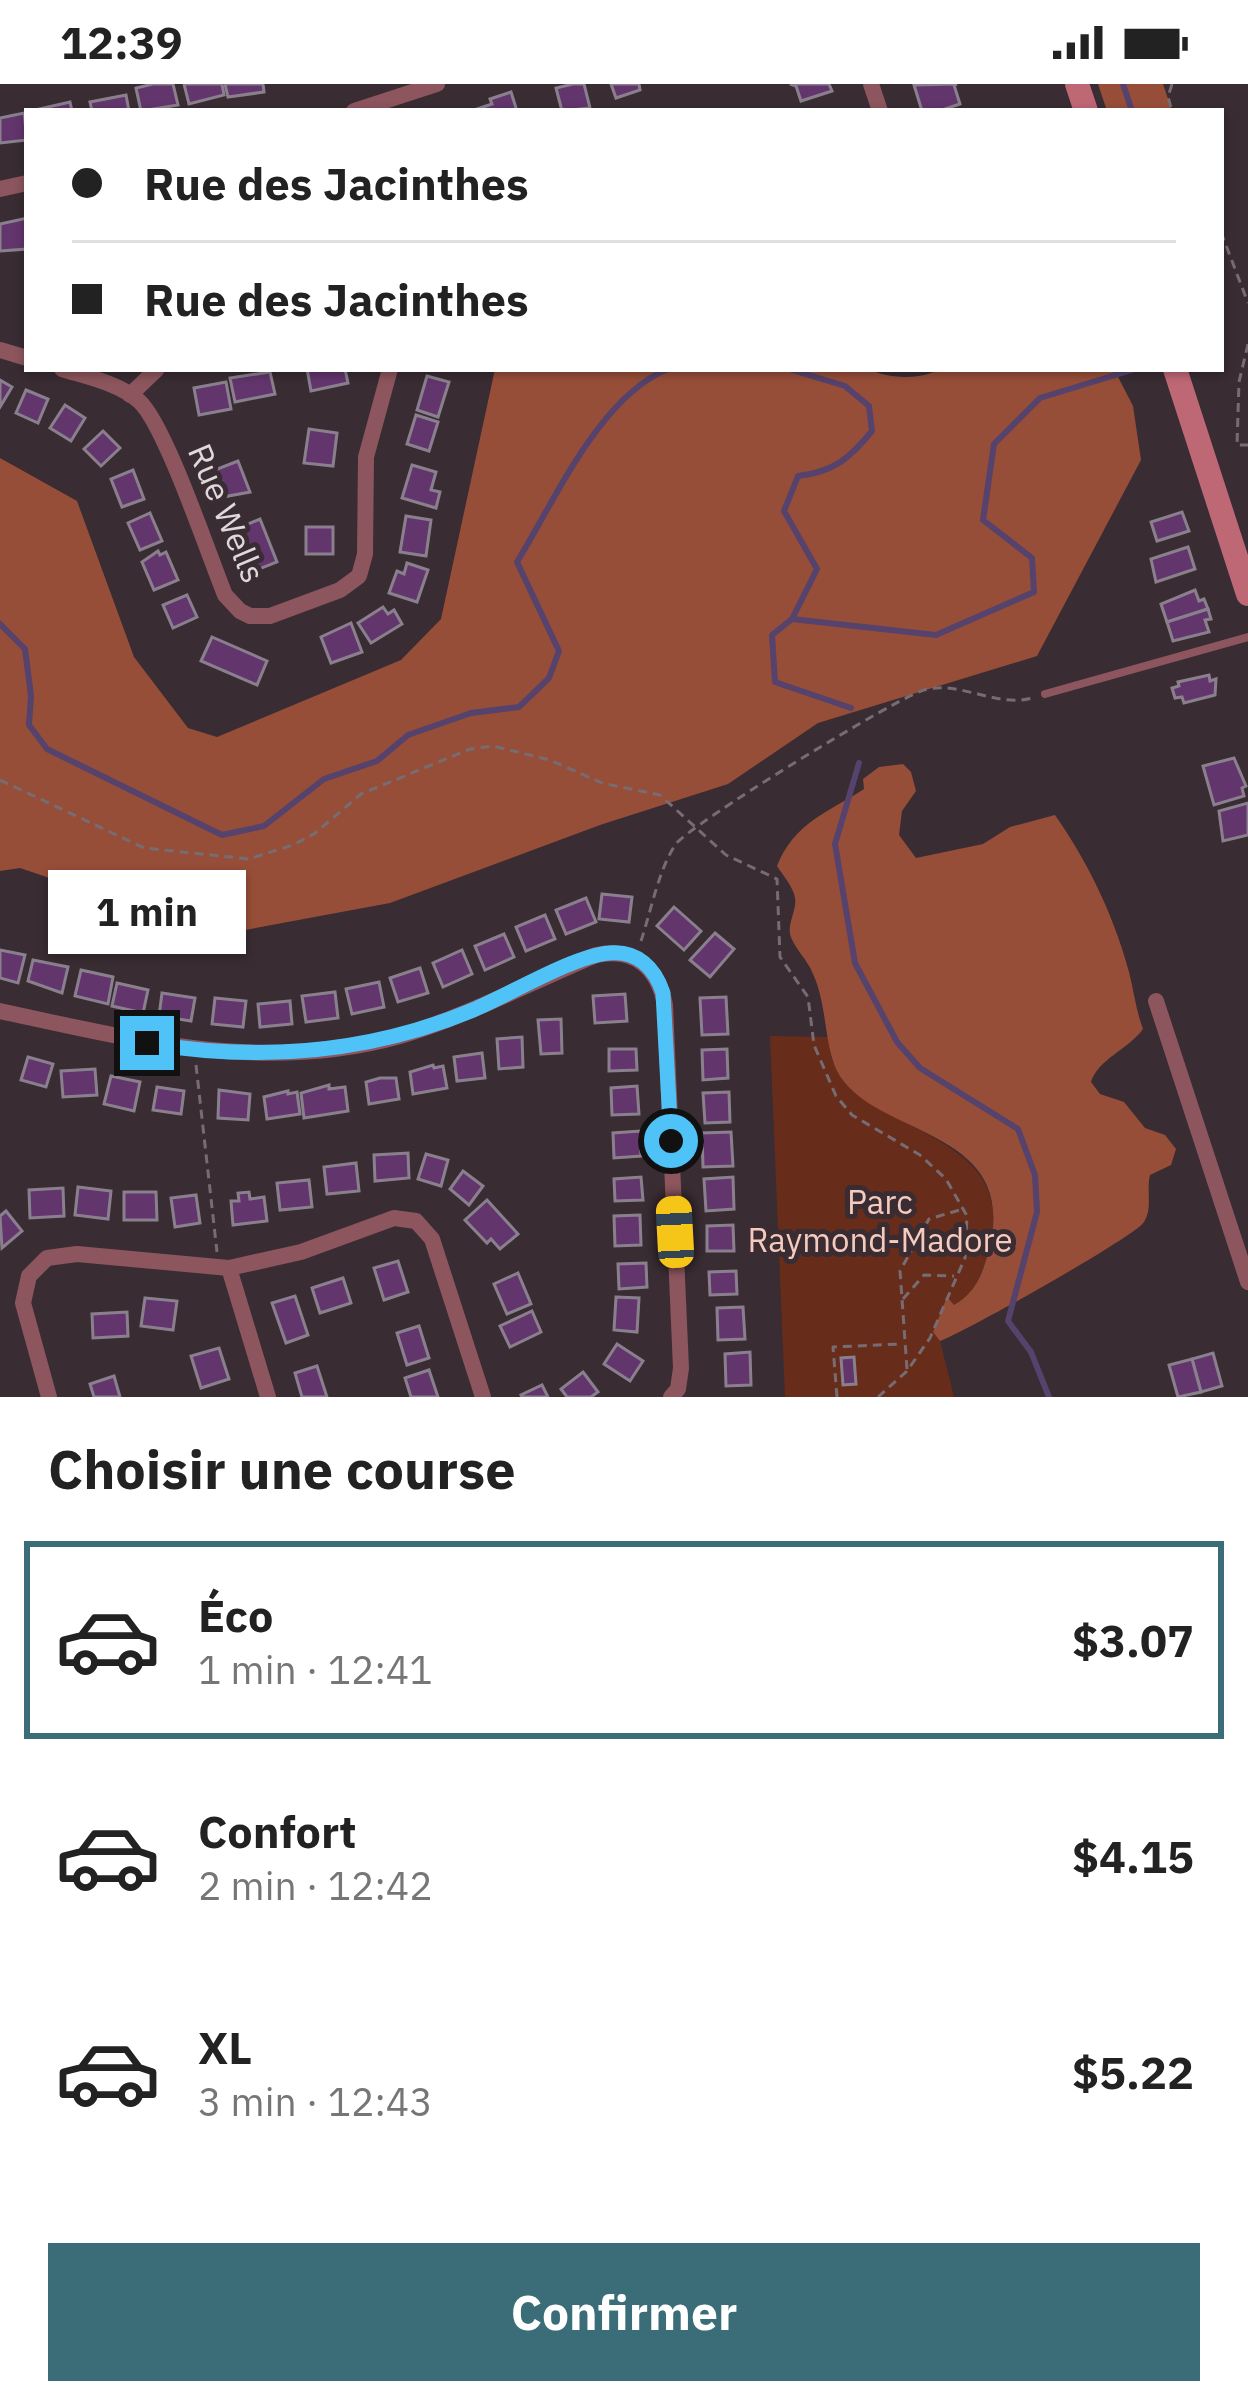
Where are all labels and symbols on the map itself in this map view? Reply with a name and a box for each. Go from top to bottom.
street label: Rue Wells [179,437,276,589]
callout: 1 min [48,869,246,953]
route end [120,1016,174,1070]
route start [644,1114,698,1168]
park label: Parc Raymond-Madore [747,1180,1013,1261]
car [655,1195,695,1269]

